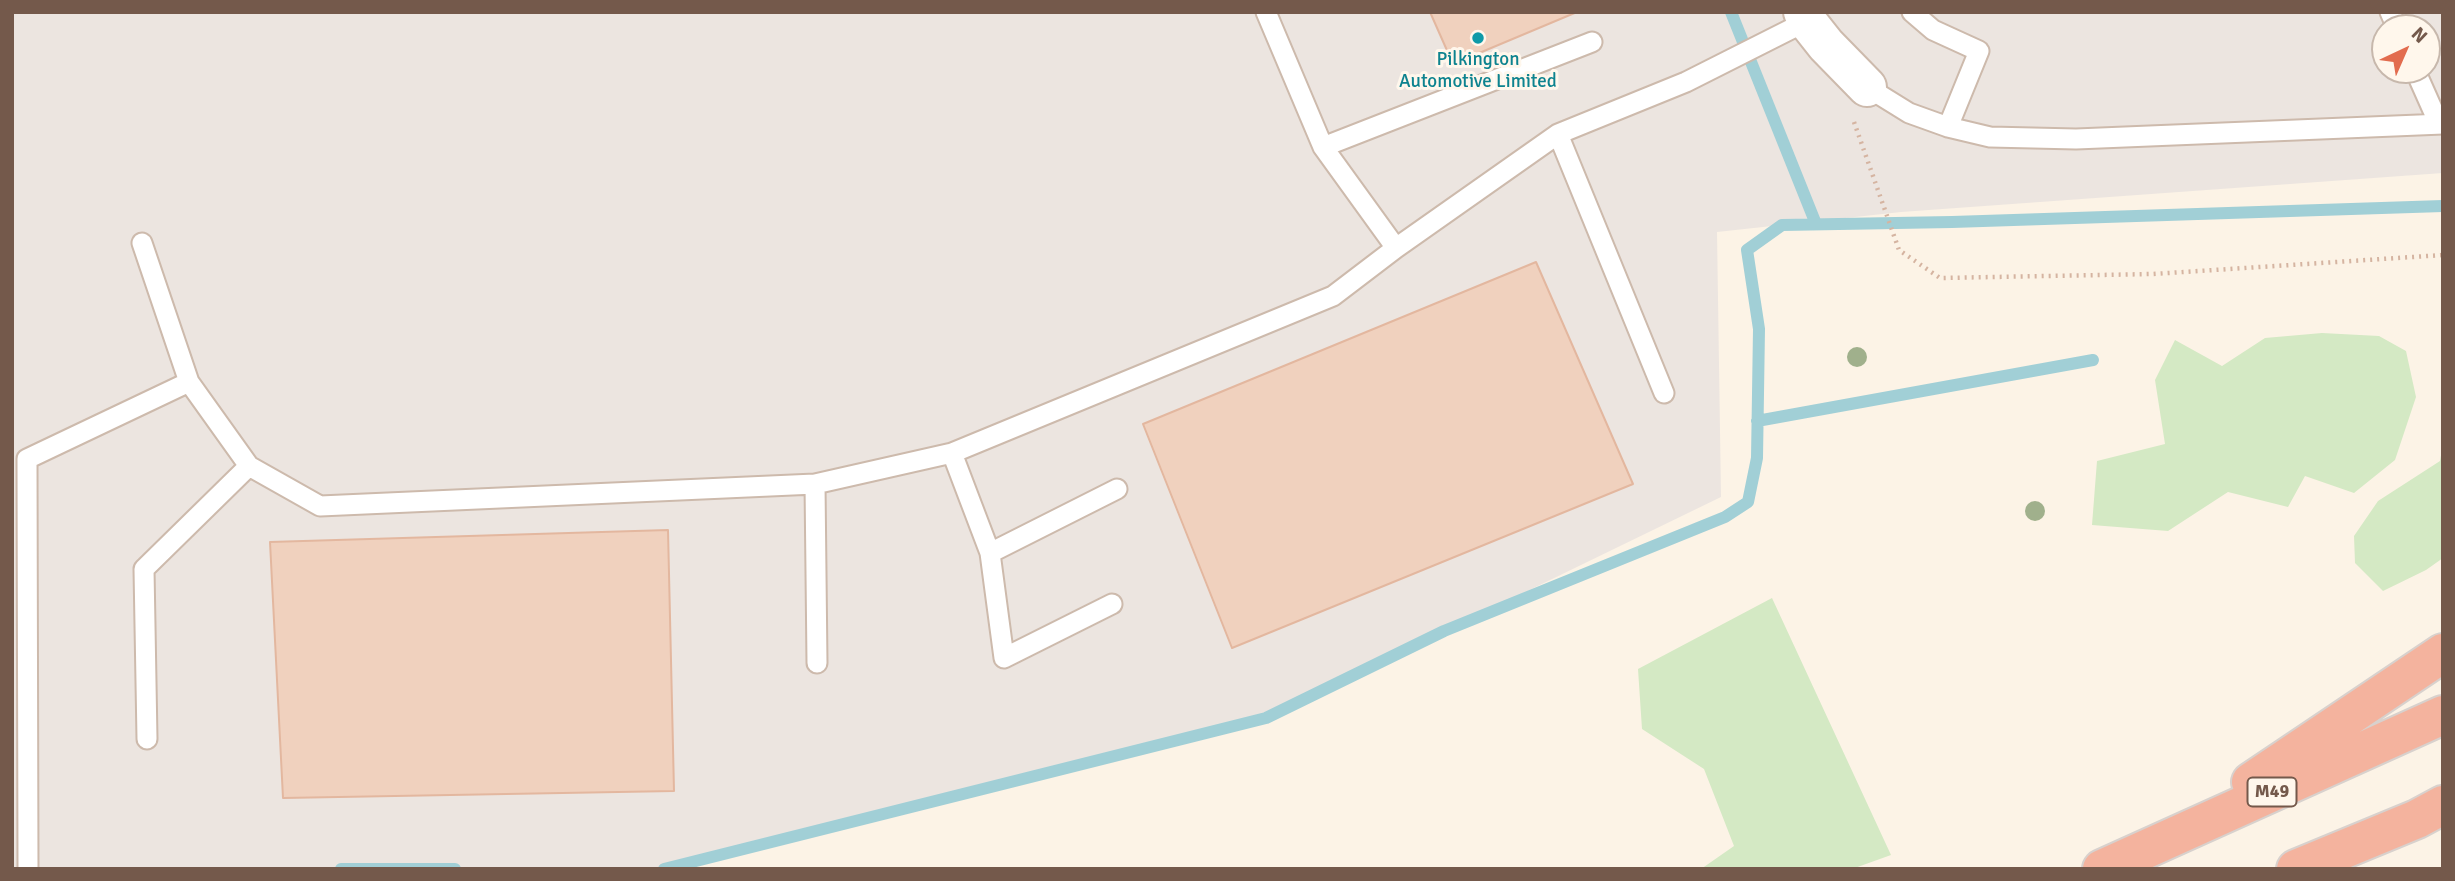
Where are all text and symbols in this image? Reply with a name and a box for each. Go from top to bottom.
north arrow [2371,14,2441,84]
text: N [2406,22,2432,49]
marker: Pilkington Automotive Limited [1470,30,1486,46]
place label: Pilkington Automotive Limited [1399,49,1557,93]
road number: M49 [2248,778,2296,806]

